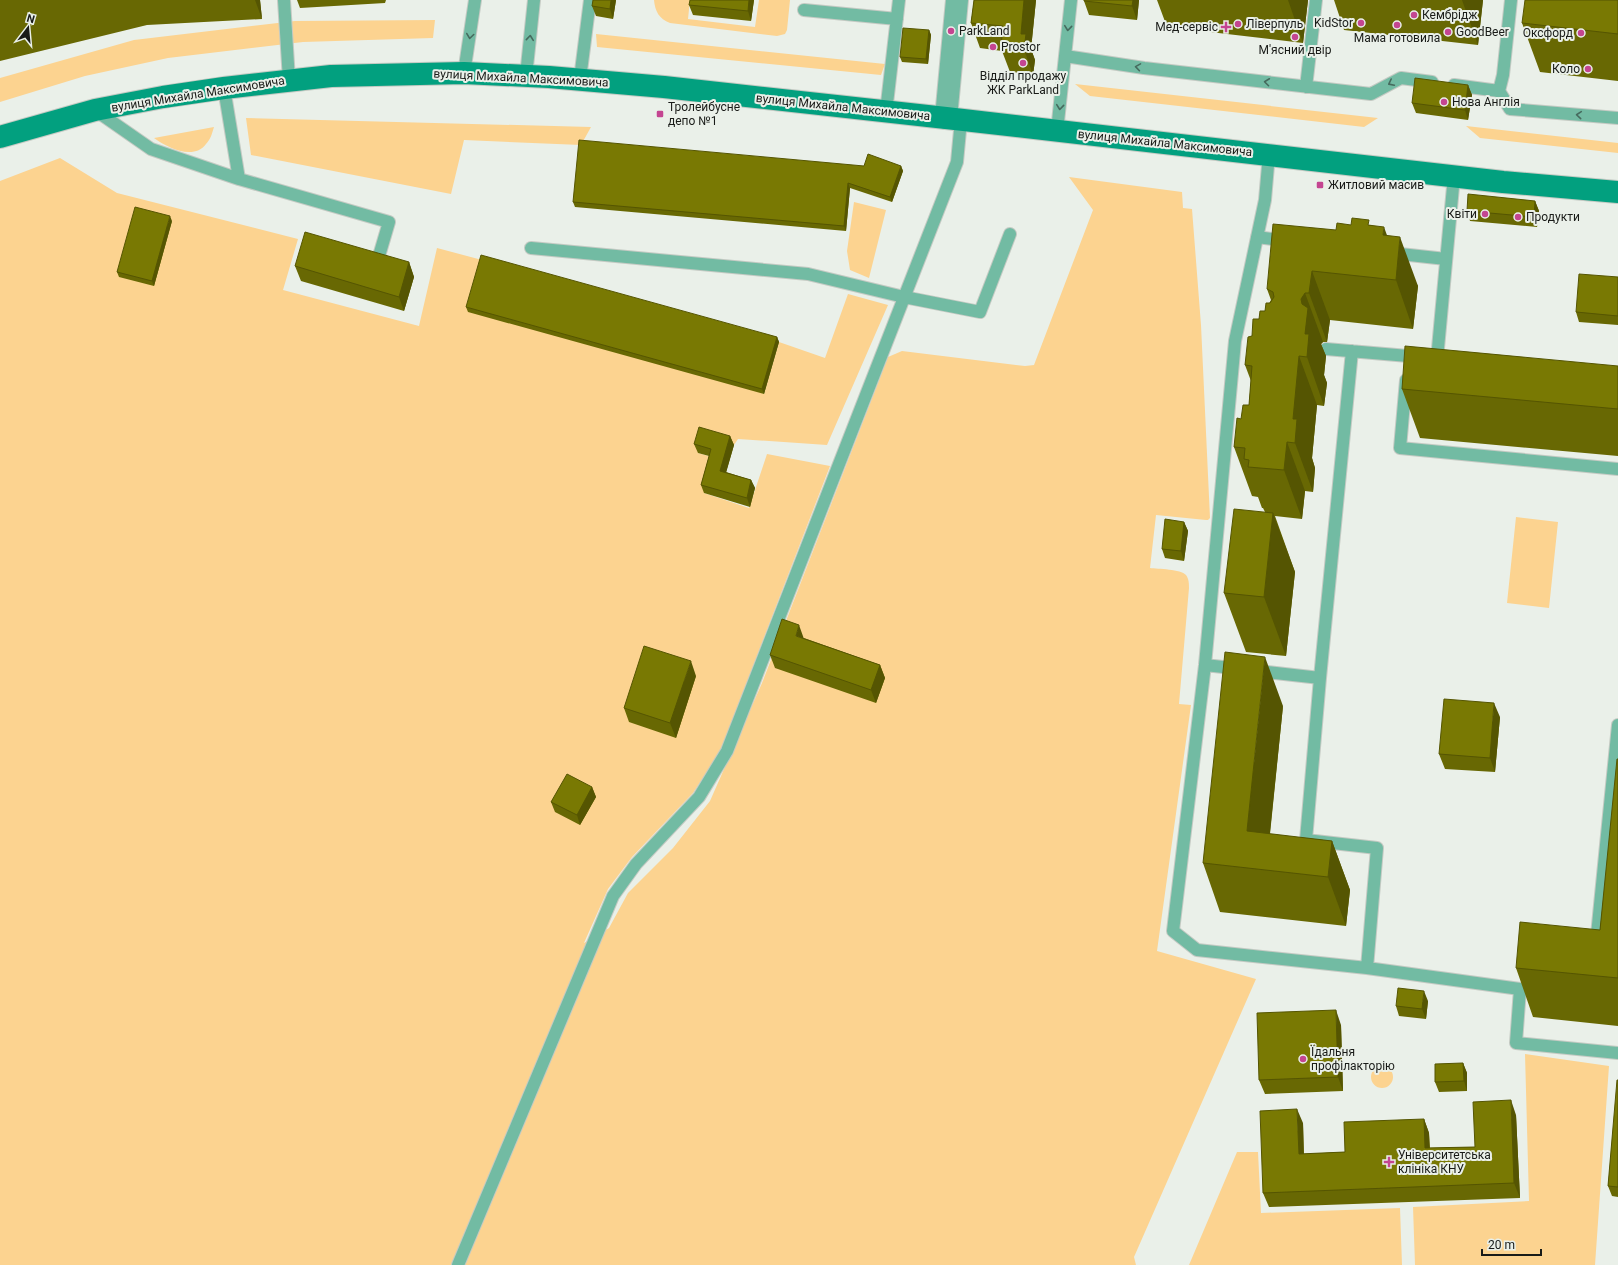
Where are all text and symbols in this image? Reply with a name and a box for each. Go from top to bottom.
north arrow [8,8,48,48]
place label: Кембрідж [1422,8,1478,22]
marker: Кембрідж [1409,10,1419,20]
text: N [25,12,36,26]
place label: KidStor [1314,16,1353,30]
place label: Ліверпуль [1246,17,1303,31]
marker: KidStor [1356,18,1366,28]
marker: Ліверпуль [1233,19,1243,29]
place label: Мед-сервіс [1155,20,1218,34]
marker: Мама готовила [1392,20,1402,30]
marker: Мед-сервіс [1221,22,1231,32]
place label: ParkLand [959,24,1010,38]
one-way arrow [1064,25,1073,31]
place label: GoodBeer [1456,25,1509,39]
marker: ParkLand [946,26,956,36]
place label: Оксфорд [1523,26,1573,40]
marker: GoodBeer [1443,27,1453,37]
marker: Оксфорд [1576,28,1586,38]
place label: Мама готовила [1354,31,1440,45]
marker: М'ясний двір [1290,32,1300,42]
one-way arrow [466,33,475,39]
one-way arrow [525,35,534,41]
place label: Prostor [1001,40,1040,54]
marker: Prostor [988,42,998,52]
place label: М'ясний двір [1259,43,1332,57]
marker: Відділ продажу ЖК ParkLand [1018,58,1028,68]
place label: Коло [1552,62,1580,76]
one-way arrow [1135,63,1141,72]
marker: Коло [1583,64,1593,74]
street label: вулиця Михайла Максимовича [433,66,609,90]
place label: Відділ продажу ЖК ParkLand [980,69,1067,97]
street label: вулиця Михайла Максимовича [110,73,286,115]
one-way arrow [1264,78,1270,87]
one-way arrow [1388,79,1396,86]
street label: вулиця Михайла Максимовича [755,91,931,123]
place label: Нова Англія [1452,95,1520,109]
marker: Нова Англія [1439,97,1449,107]
place label: Тролейбусне депо №1 [668,100,740,128]
one-way arrow [1055,104,1064,110]
marker: Тролейбусне депо №1 [655,109,665,119]
one-way arrow [1576,110,1582,119]
street label: вулиця Михайла Максимовича [1077,127,1253,159]
place label: Житловий масив [1328,178,1424,192]
marker: Житловий масив [1315,180,1325,190]
place label: Квіти [1447,207,1477,221]
marker: Квіти [1480,209,1490,219]
place label: Продукти [1526,210,1580,224]
marker: Продукти [1513,212,1523,222]
place label: Їдальня профілакторію [1310,1044,1395,1073]
marker: Їдальня профілакторію [1298,1054,1308,1064]
place label: Університетська клініка КНУ [1398,1148,1491,1176]
marker: Університетська клініка КНУ [1383,1156,1395,1168]
scale bar [1482,1231,1541,1257]
text: 20 m [1488,1238,1515,1252]

